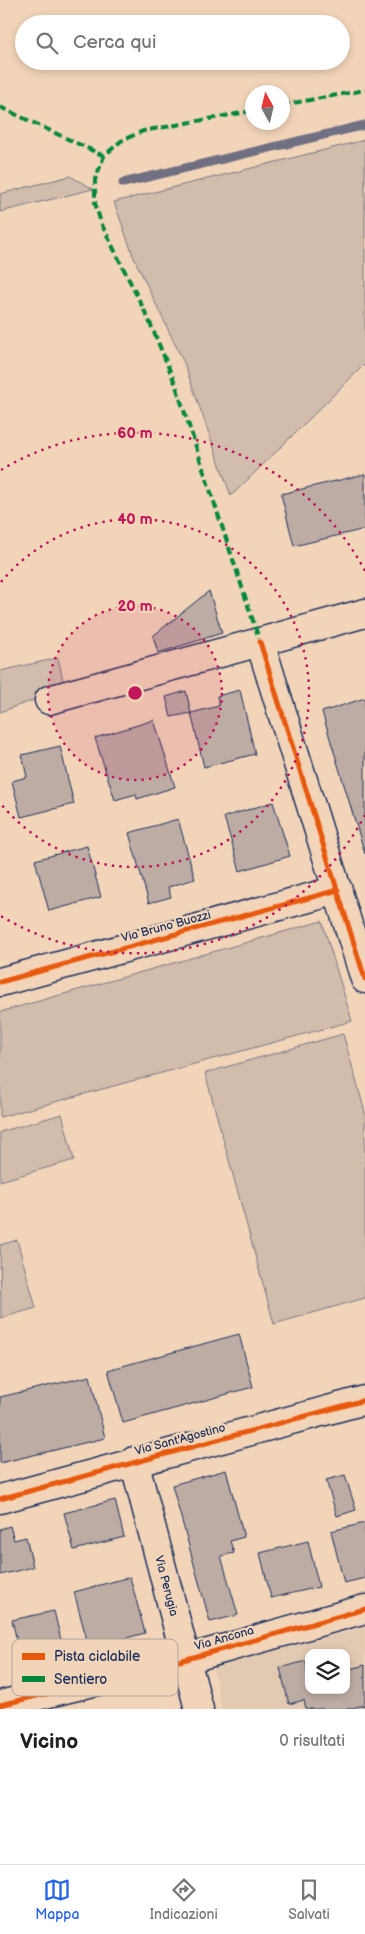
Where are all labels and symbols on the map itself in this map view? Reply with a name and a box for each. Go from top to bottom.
north arrow [245,85,290,130]
text: 60 m [117,424,153,443]
text: 40 m [117,510,153,529]
text: 20 m [118,597,153,616]
centre of rings [126,684,144,702]
street label: Via Bruno Buozzi [120,907,213,946]
street label: Via Sant'Agostino [133,1420,227,1459]
street label: Via Perugia [151,1554,181,1618]
street label: Via Ancona [193,1623,256,1654]
legend [12,1639,178,1696]
text: Pista ciclabile [54,1648,140,1665]
text: Sentiero [54,1671,107,1688]

